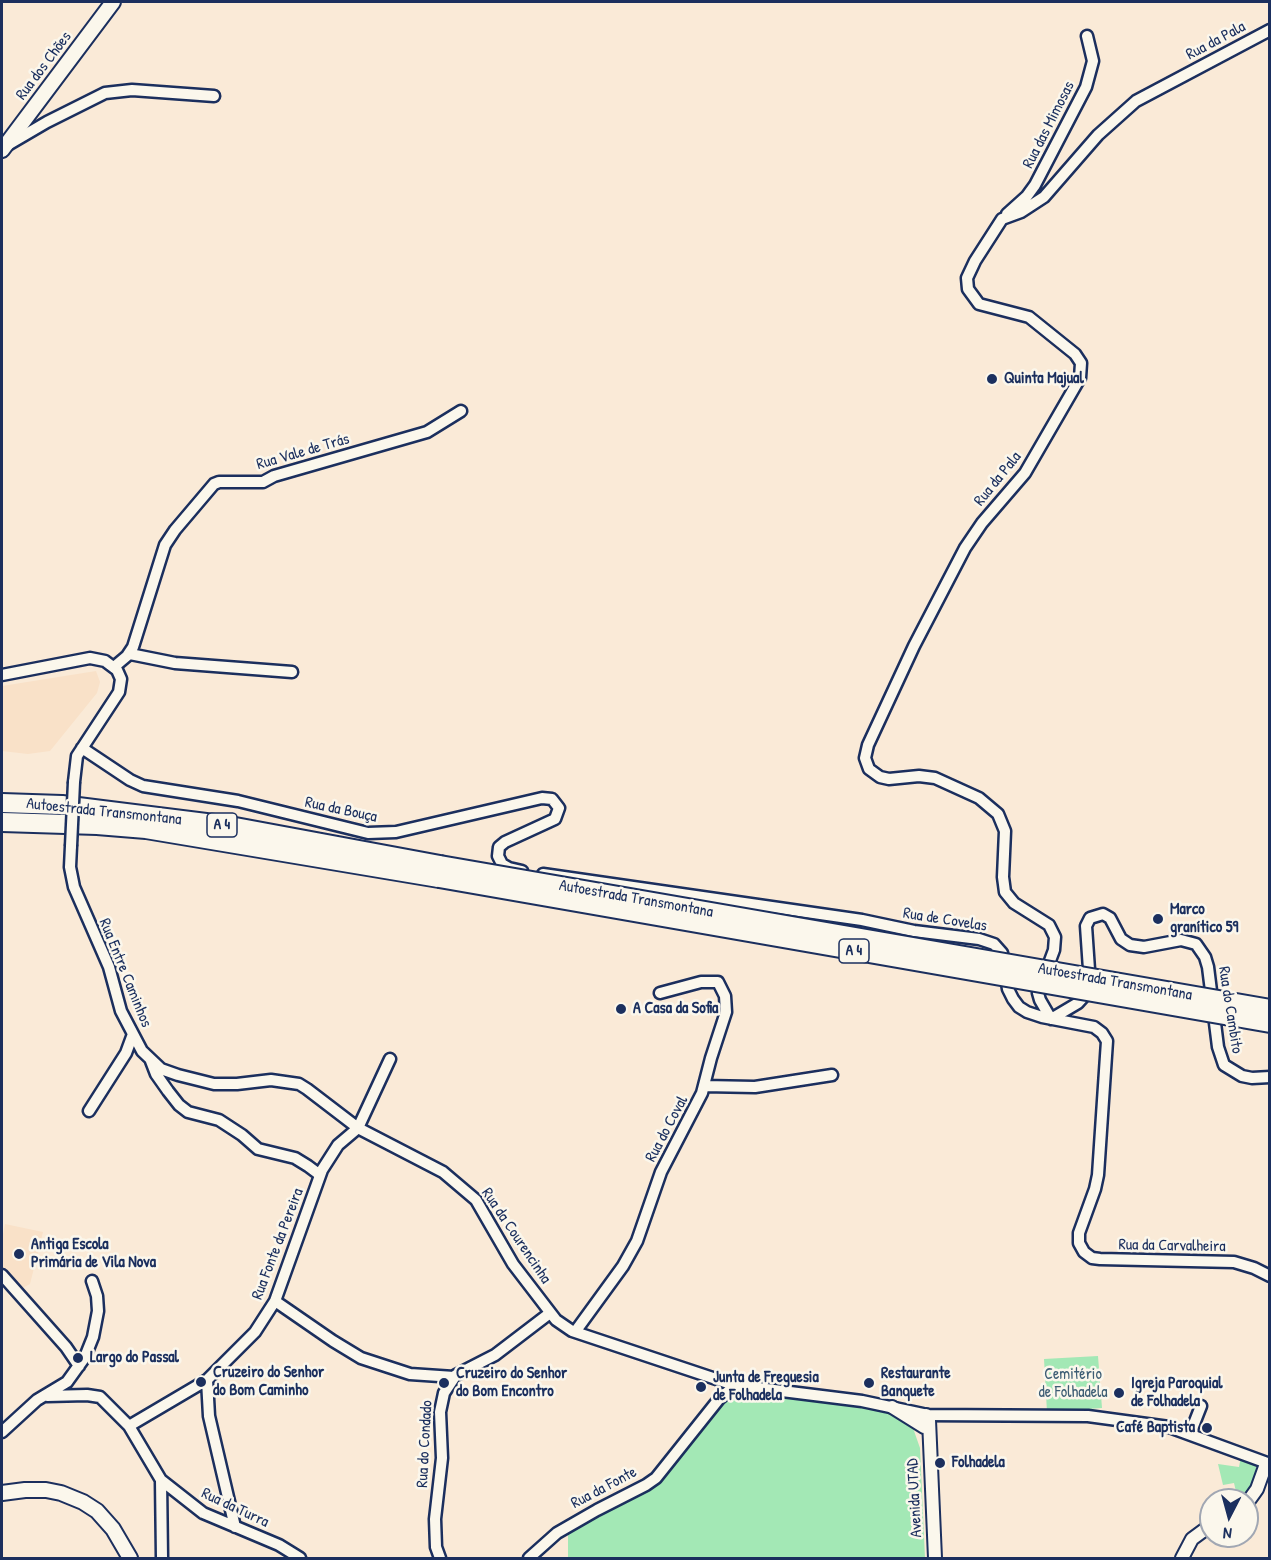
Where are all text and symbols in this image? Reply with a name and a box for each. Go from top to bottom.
street label: Rua da Pala [1183,17,1249,65]
street label: Rua dos Chões [12,28,76,104]
street label: Rua das Mimosas [1019,78,1079,172]
place label: Quinta Majual [1004,369,1084,389]
marker: Quinta Majual [985,372,999,386]
street label: Rua Vale de Trás [254,430,352,474]
street label: Rua da Pala [970,448,1026,510]
street label: Rua da Bouça [303,793,379,827]
street label: Autoestrada Transmontana [25,794,183,830]
road number: A 4 [207,813,237,837]
street label: Autoestrada Transmontana [558,876,714,922]
place label: Marco granítico 59 [1170,900,1238,938]
street label: Rua de Covelas [902,904,988,936]
marker: Marco granítico 59 [1151,912,1165,926]
street label: Rua Entre Caminhos [94,916,156,1030]
road number: A 4 [839,939,869,963]
street label: Autoestrada Transmontana [1037,959,1193,1005]
street label: Rua do Cambito [1214,965,1246,1055]
place label: A Casa da Sofia [633,999,718,1019]
marker: A Casa da Sofia [614,1002,628,1016]
street label: Rua do Coval [642,1093,692,1165]
street label: Rua da Courencinha [477,1185,555,1287]
street label: Rua Fonte da Pereira [248,1186,308,1302]
place label: Antiga Escola Primária de Vila Nova [31,1235,156,1273]
street label: Rua da Carvalheira [1118,1235,1226,1257]
marker: Antiga Escola Primária de Vila Nova [12,1247,26,1261]
place label: Largo do Passal [90,1348,179,1368]
marker: Largo do Passal [71,1351,85,1365]
place label: Cruzeiro do Senhor do Bom Caminho [213,1363,324,1401]
place label: Cruzeiro do Senhor do Bom Encontro [456,1364,567,1402]
place label: Restaurante Banquete [881,1364,951,1402]
park label: Cemitério de Folhadela [1038,1365,1108,1403]
place label: Junta de Freguesia de Folhadela [713,1368,819,1406]
place label: Igreja Paroquial de Folhadela [1131,1374,1223,1412]
marker: Cruzeiro do Senhor do Bom Caminho [194,1375,208,1389]
marker: Cruzeiro do Senhor do Bom Encontro [437,1376,451,1390]
marker: Restaurante Banquete [862,1376,876,1390]
marker: Junta de Freguesia de Folhadela [694,1380,708,1394]
marker: Igreja Paroquial de Folhadela [1112,1386,1126,1400]
street label: Rua do Condado [413,1400,437,1488]
place label: Café Baptista [1116,1418,1195,1438]
marker: Café Baptista [1200,1421,1214,1435]
place label: Folhadela [952,1453,1005,1473]
marker: Folhadela [933,1456,947,1470]
street label: Avenida UTAD [903,1458,927,1538]
street label: Rua da Fonte [568,1463,640,1513]
street label: Rua da Turra [198,1484,272,1532]
north arrow [1199,1488,1259,1548]
text: N [1222,1523,1233,1545]

